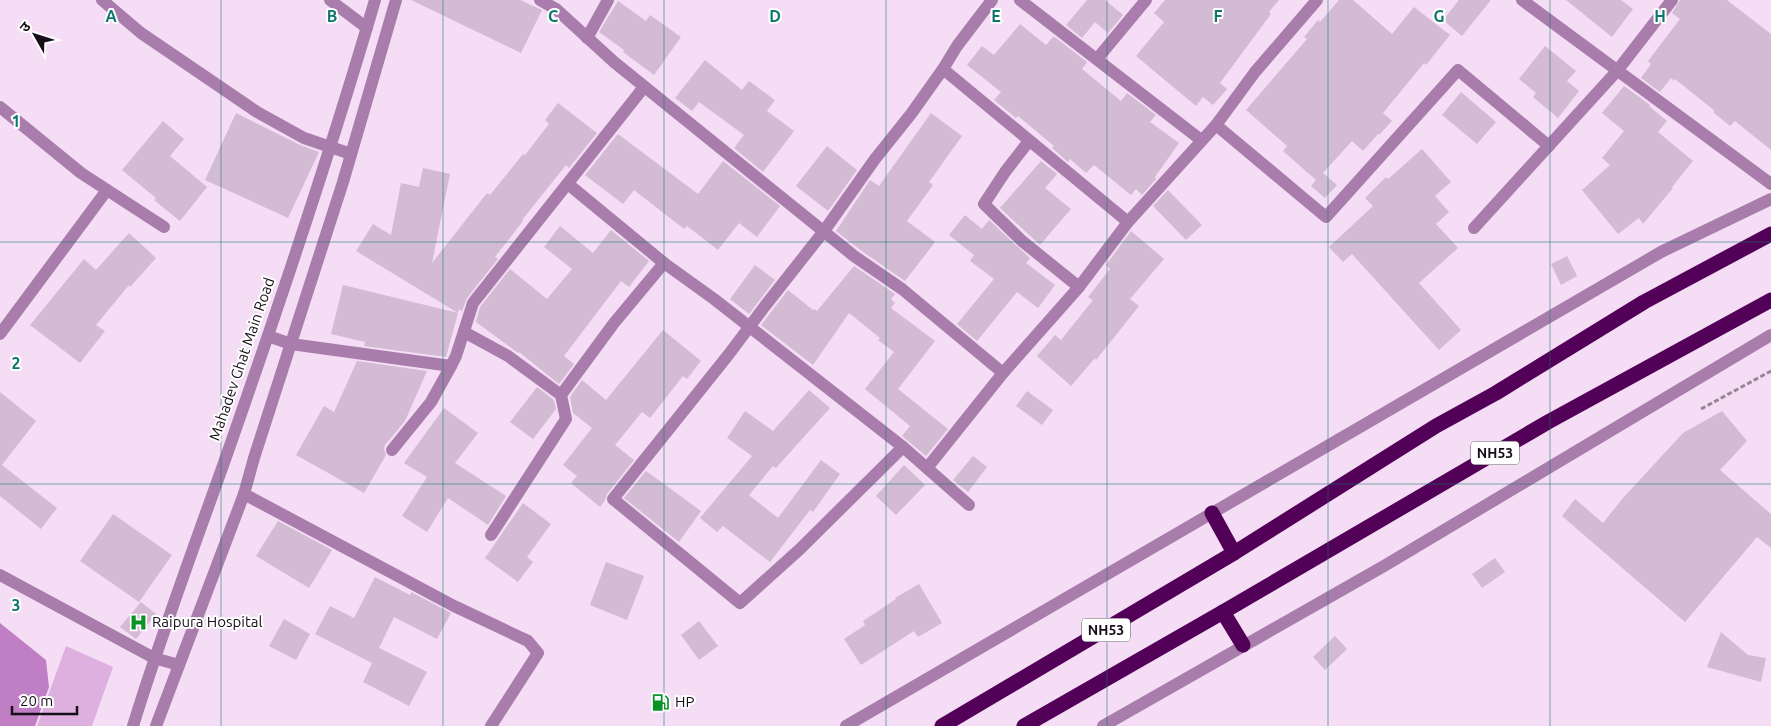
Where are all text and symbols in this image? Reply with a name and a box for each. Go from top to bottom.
text: A [105,7,117,25]
text: B [327,7,337,25]
text: C [548,7,558,25]
text: D [769,7,781,25]
text: E [991,7,1001,25]
text: F [1214,7,1223,25]
text: G [1433,7,1445,25]
text: H [1654,7,1666,25]
north arrow [10,10,60,60]
text: उ [16,18,34,35]
text: 1 [11,112,21,130]
street label: Mahadev Ghat Main Road [206,275,277,443]
text: 2 [11,354,21,372]
road number: NH53 [1471,442,1519,464]
text: 3 [11,596,21,614]
hospital icon: Raipura Hospital [128,612,148,632]
place label: Raipura Hospital [152,613,263,630]
road number: NH53 [1082,618,1130,642]
scale bar [12,684,78,716]
text: 20 m [20,692,53,709]
fuel station icon: HP [651,692,671,712]
place label: HP [675,693,694,710]

